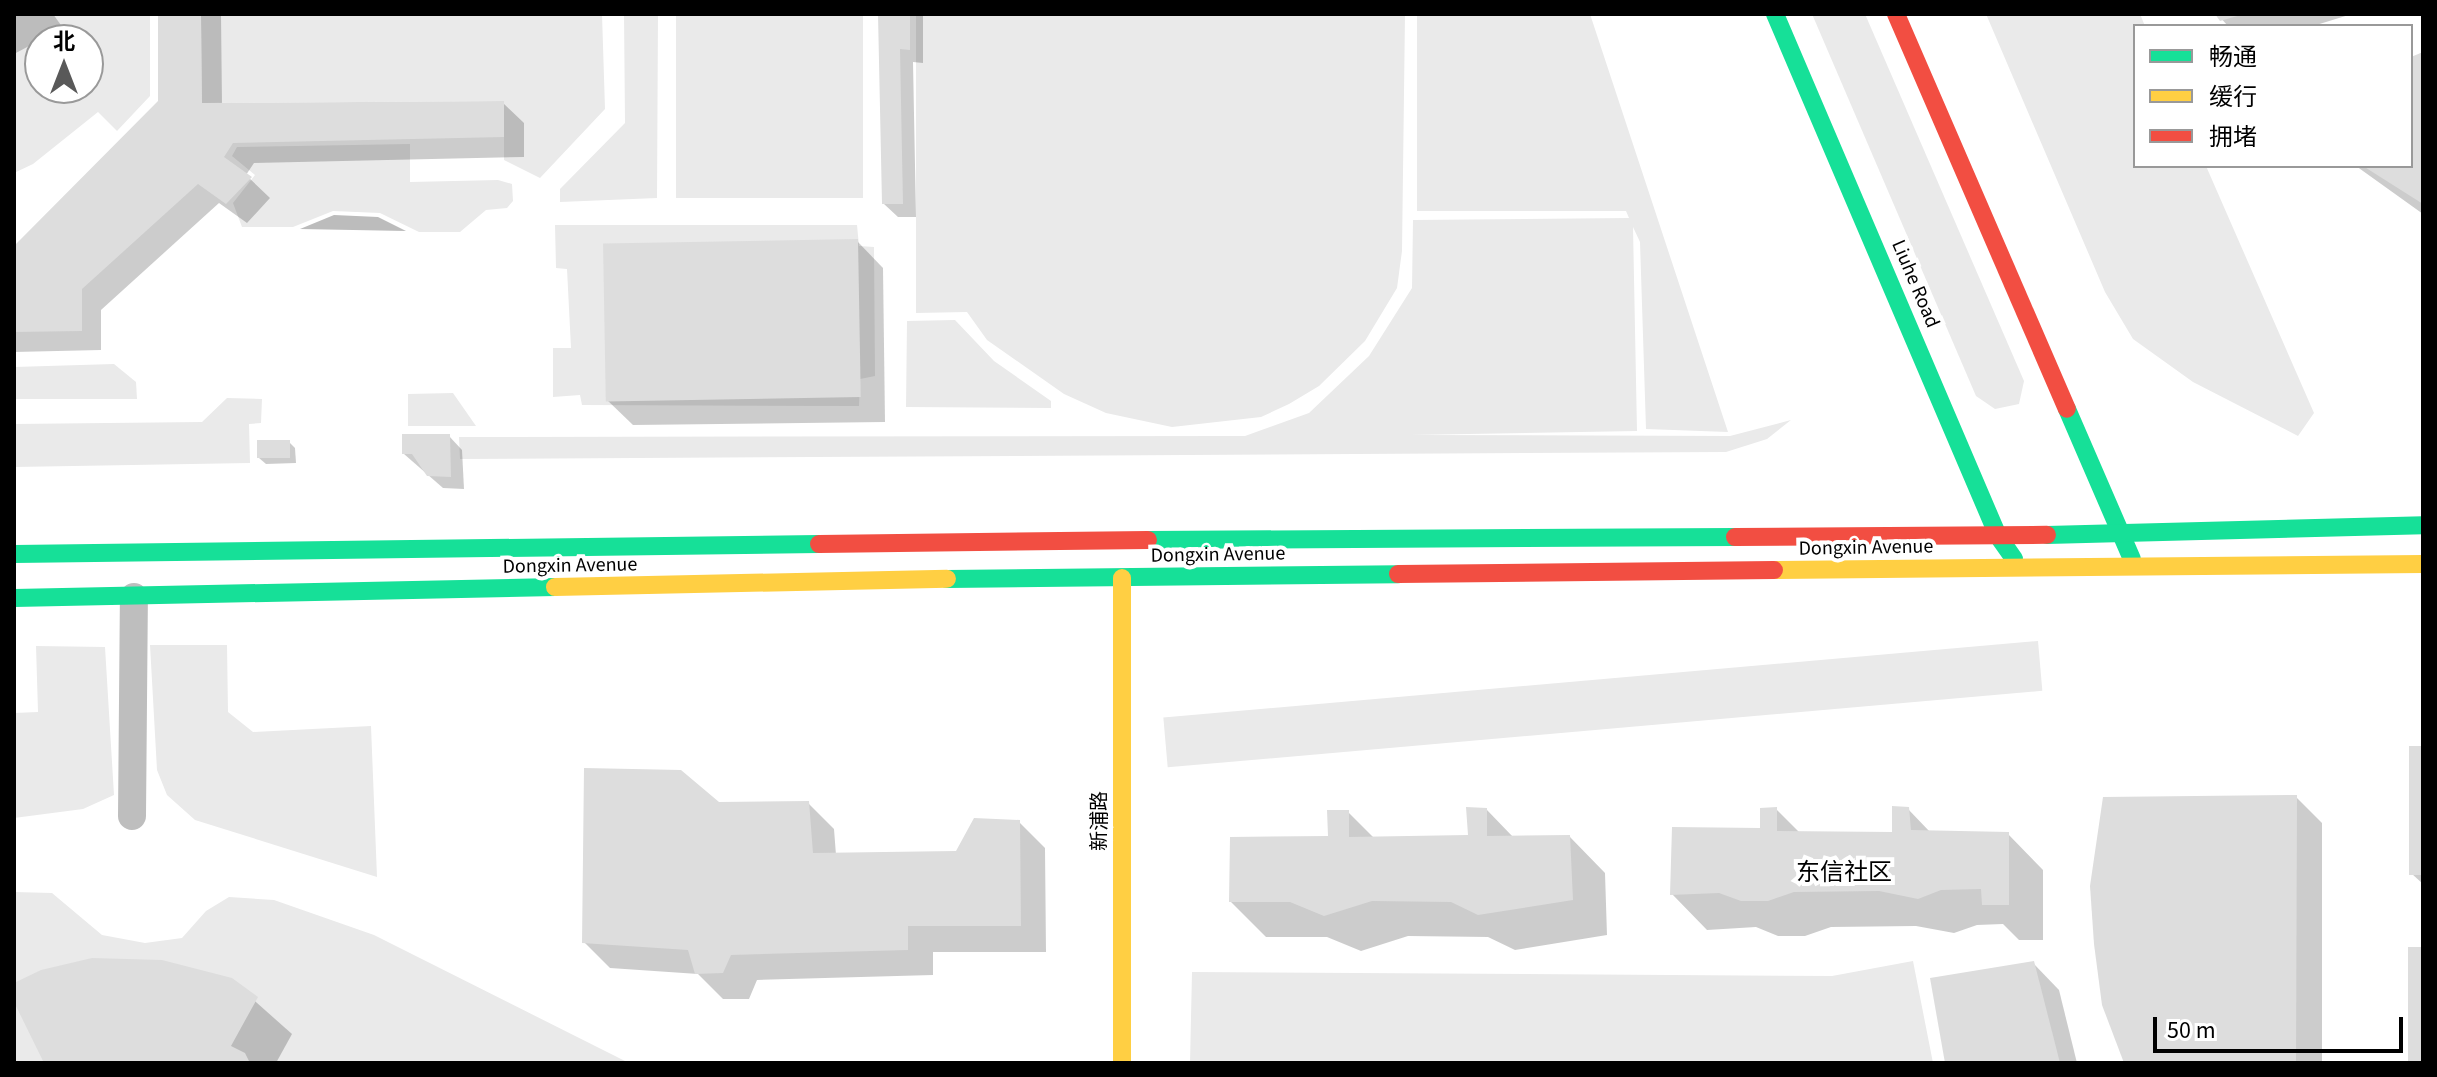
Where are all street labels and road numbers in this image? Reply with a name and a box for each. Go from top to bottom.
street label: Liuhe Road [1886,236,1944,332]
street label: Dongxin Avenue [1799,535,1933,561]
street label: Dongxin Avenue [1151,542,1285,568]
street label: Dongxin Avenue [503,553,637,579]
street label: 新浦路 [1088,791,1112,851]

